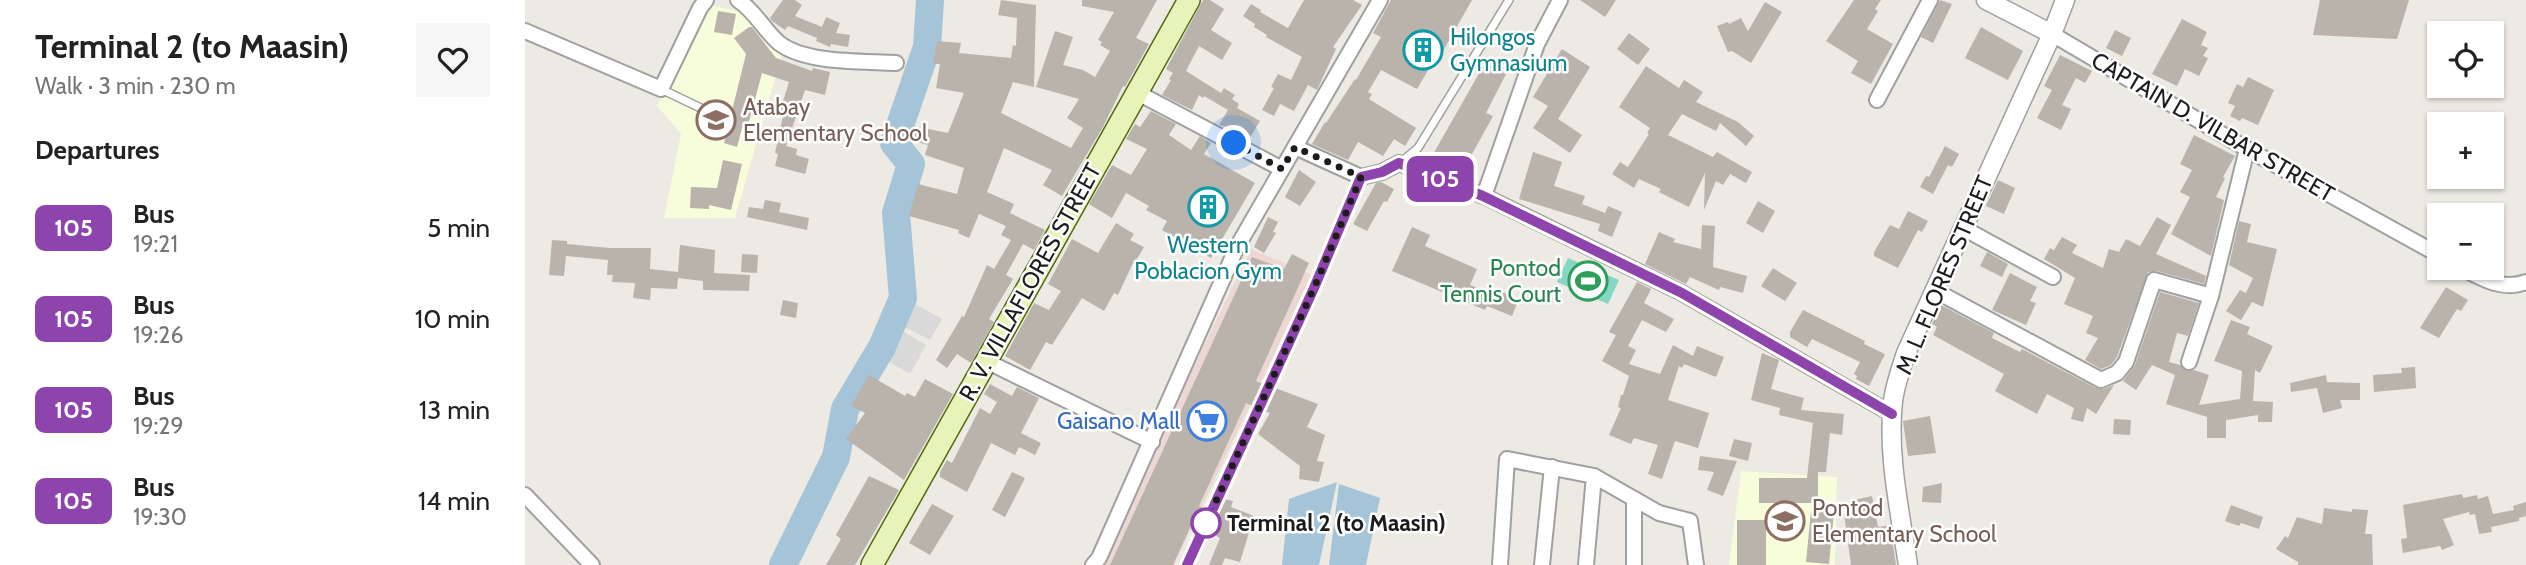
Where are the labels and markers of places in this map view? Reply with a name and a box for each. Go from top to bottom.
place label: Hilongos Gymnasium [1450,23,1567,77]
building icon: Hilongos Gymnasium [1402,29,1444,71]
place label: Atabay Elementary School [743,93,928,147]
school or university icon: Atabay Elementary School [695,99,737,141]
building icon: Western Poblacion Gym [1187,186,1229,228]
place label: Western Poblacion Gym [1134,231,1282,285]
place label: Pontod Tennis Court [1440,254,1561,308]
sports icon: Pontod Tennis Court [1567,260,1609,302]
supermarket icon: Gaisano Mall [1186,400,1228,442]
place label: Gaisano Mall [1057,407,1181,435]
place label: Pontod Elementary School [1812,494,1997,548]
school or university icon: Pontod Elementary School [1764,500,1806,542]
marker: Terminal 2 (to Maasin) [1191,508,1221,538]
place label: Terminal 2 (to Maasin) [1227,509,1446,537]

